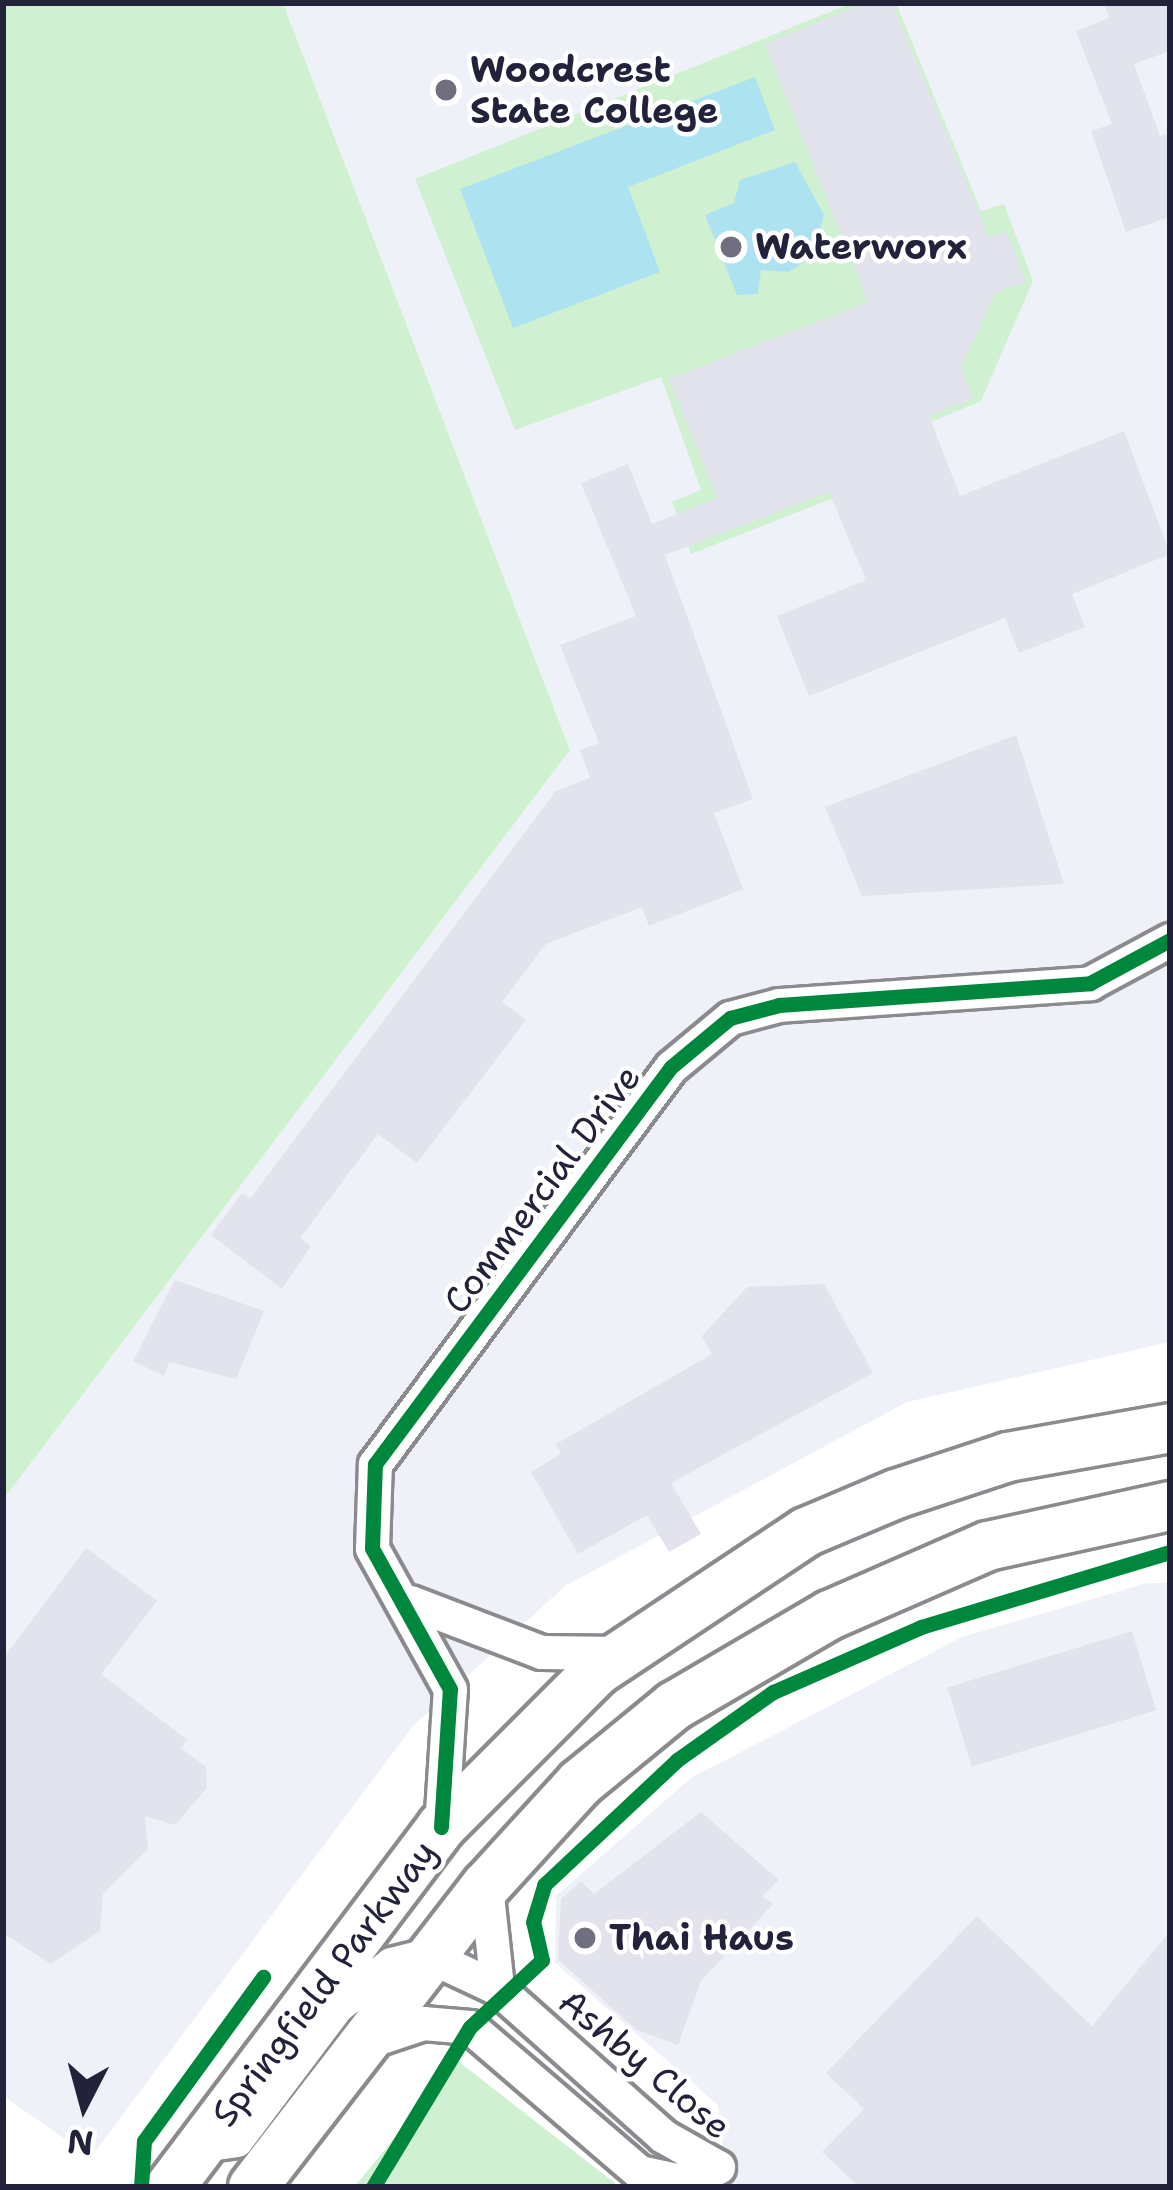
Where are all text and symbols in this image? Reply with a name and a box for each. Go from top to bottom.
place label: Woodcrest State College [470,47,719,132]
marker: Woodcrest State College [433,77,459,103]
place label: Waterworx [755,225,967,269]
marker: Waterworx [718,234,744,260]
street label: Commercial Drive [434,1056,650,1322]
street label: Springfield Parkway [202,1831,446,2135]
place label: Thai Haus [609,1916,794,1960]
marker: Thai Haus [572,1925,598,1951]
street label: Ashby Close [550,1980,740,2148]
north arrow [24,2046,144,2166]
text: N [65,2119,96,2166]

